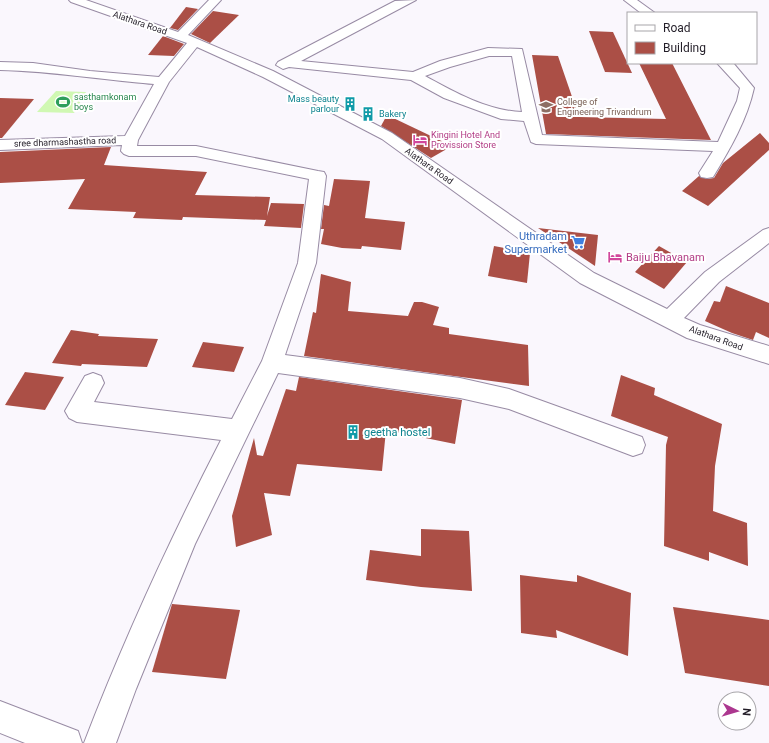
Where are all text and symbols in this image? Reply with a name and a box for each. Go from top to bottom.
street label: Alathara Road [112,9,168,37]
legend [627,12,757,64]
text: Road [663,21,691,35]
text: Building [663,41,706,55]
place label: sasthamkonam boys [74,92,136,112]
sports icon: sasthamkonam boys [55,94,71,110]
place label: Mass beauty parlour [288,94,340,114]
building icon: Mass beauty parlour [342,96,358,112]
place label: College of Engineering Trivandrum [557,97,652,117]
school or university icon: College of Engineering Trivandrum [538,99,554,115]
building icon: Bakery [360,106,376,122]
place label: Bakery [379,109,407,119]
place label: Kingini Hotel And Provission Store [431,130,500,150]
hotel icon: Kingini Hotel And Provission Store [412,132,428,148]
street label: sree dharmashastha road [14,135,116,149]
street label: Alathara Road [403,146,455,186]
place label: Uthradam Supermarket [504,230,567,256]
supermarket icon: Uthradam Supermarket [570,234,586,250]
hotel icon: Baiju Bhavanam [607,249,623,265]
place label: Baiju Bhavanam [626,251,705,264]
street label: Alathara Road [688,324,744,352]
building icon: geetha hostel [345,424,361,440]
place label: geetha hostel [364,426,430,439]
north arrow [717,691,757,731]
text: N [740,707,753,716]

